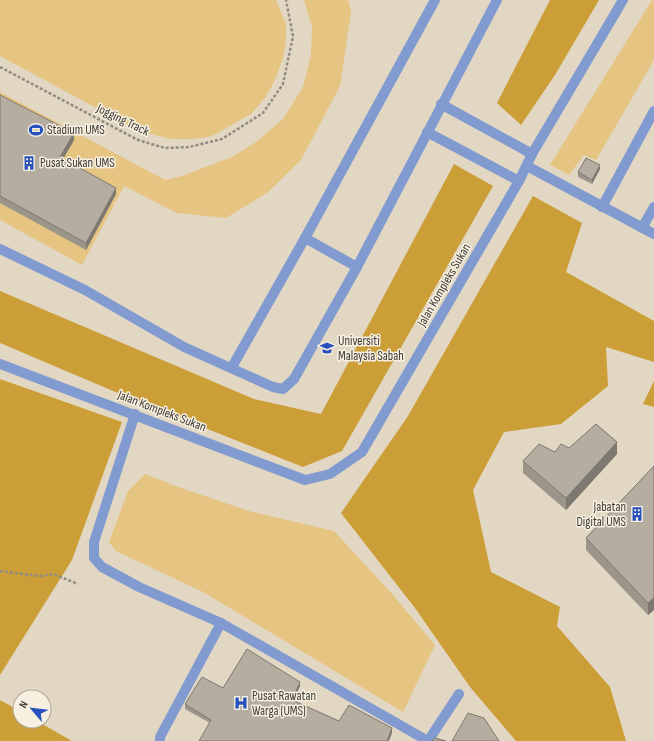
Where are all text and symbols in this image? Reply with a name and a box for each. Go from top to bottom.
street label: Jogging Track [93,100,152,140]
sports icon: Stadium UMS [28,122,44,138]
place label: Stadium UMS [47,122,105,138]
building icon: Pusat Sukan UMS [21,155,37,171]
place label: Pusat Sukan UMS [40,155,115,171]
street label: Jalan Kompleks Sukan [413,241,474,330]
place label: Universiti Malaysia Sabah [338,333,404,364]
school or university icon: Universiti Malaysia Sabah [319,340,335,356]
street label: Jalan Kompleks Sukan [115,386,208,435]
place label: Jabatan Digital UMS [576,499,626,530]
building icon: Jabatan Digital UMS [629,506,645,522]
place label: Pusat Rawatan Warga (UMS) [252,688,316,719]
north arrow [12,689,52,729]
hospital icon: Pusat Rawatan Warga (UMS) [233,695,249,711]
text: N [16,699,31,710]

